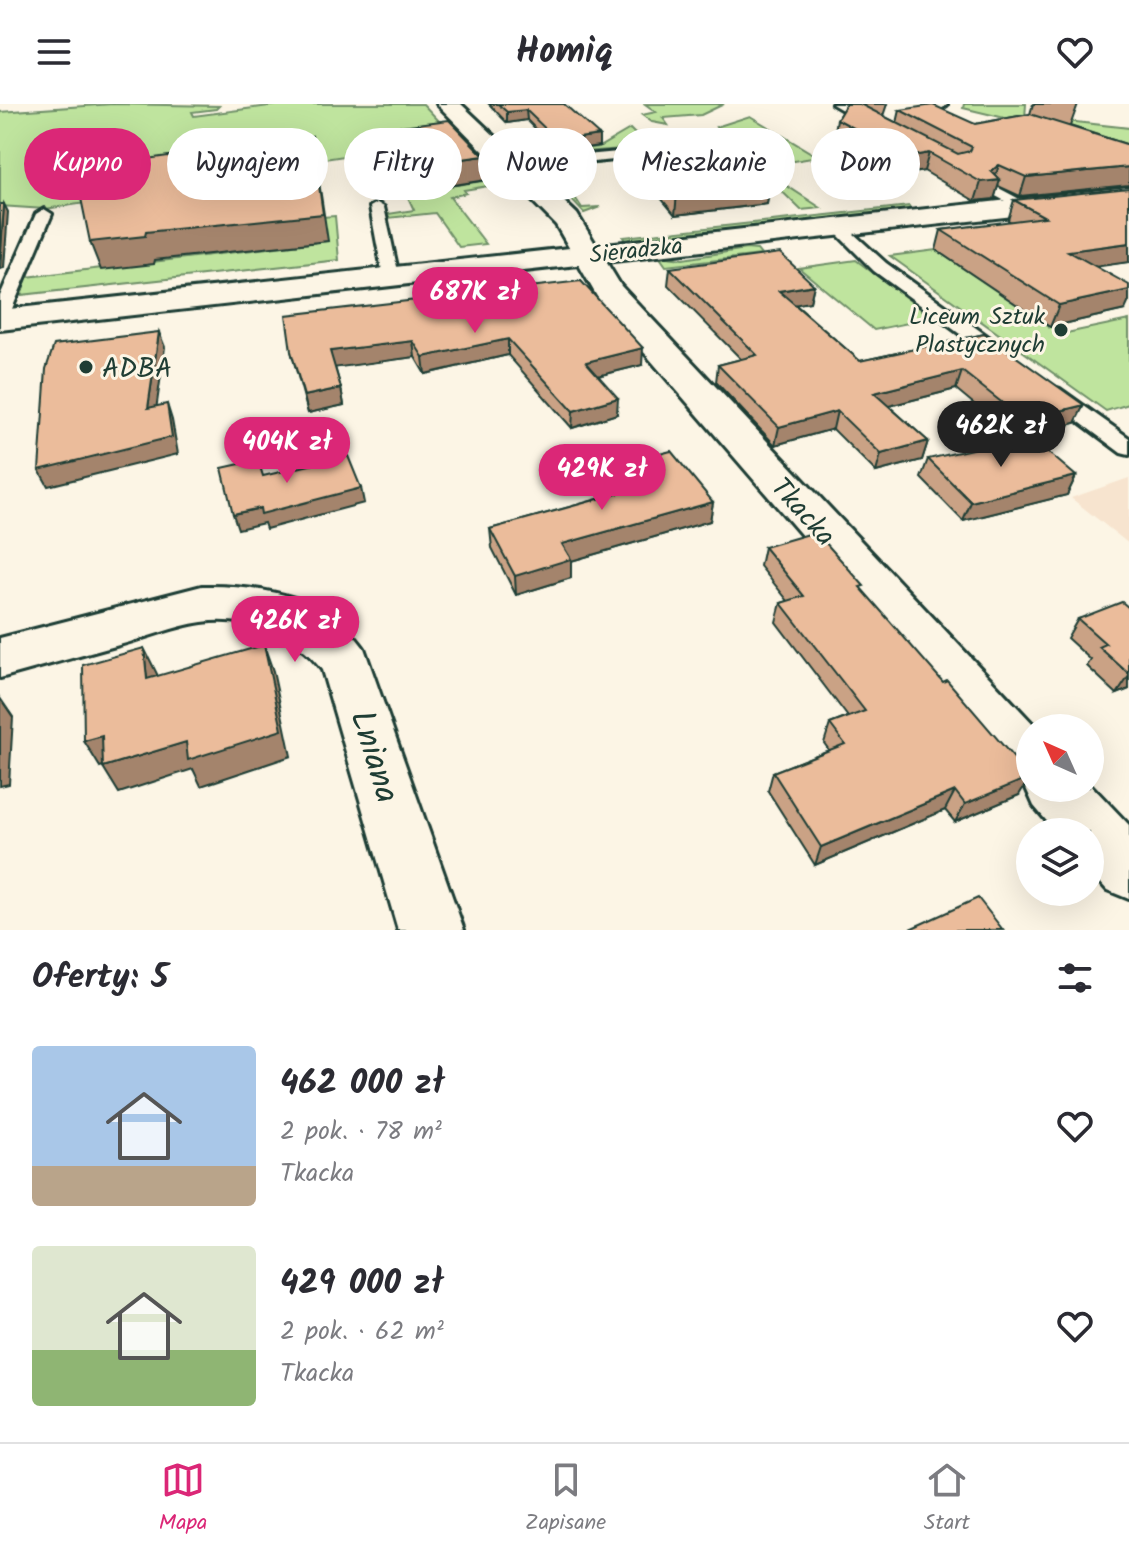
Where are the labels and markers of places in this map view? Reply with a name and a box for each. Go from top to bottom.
pin: 687K zł [401,267,549,335]
place label: Liceum Sztuk Plastycznych [909,298,1046,365]
marker: Liceum Sztuk Plastycznych [1052,321,1070,339]
place label: ADBA [102,347,172,392]
marker: ADBA [77,358,95,376]
pin: 462K zł [927,401,1075,469]
pin: 404K zł [213,417,361,485]
pin: 429K zł [528,444,676,512]
pin: 426K zł [221,596,369,664]

